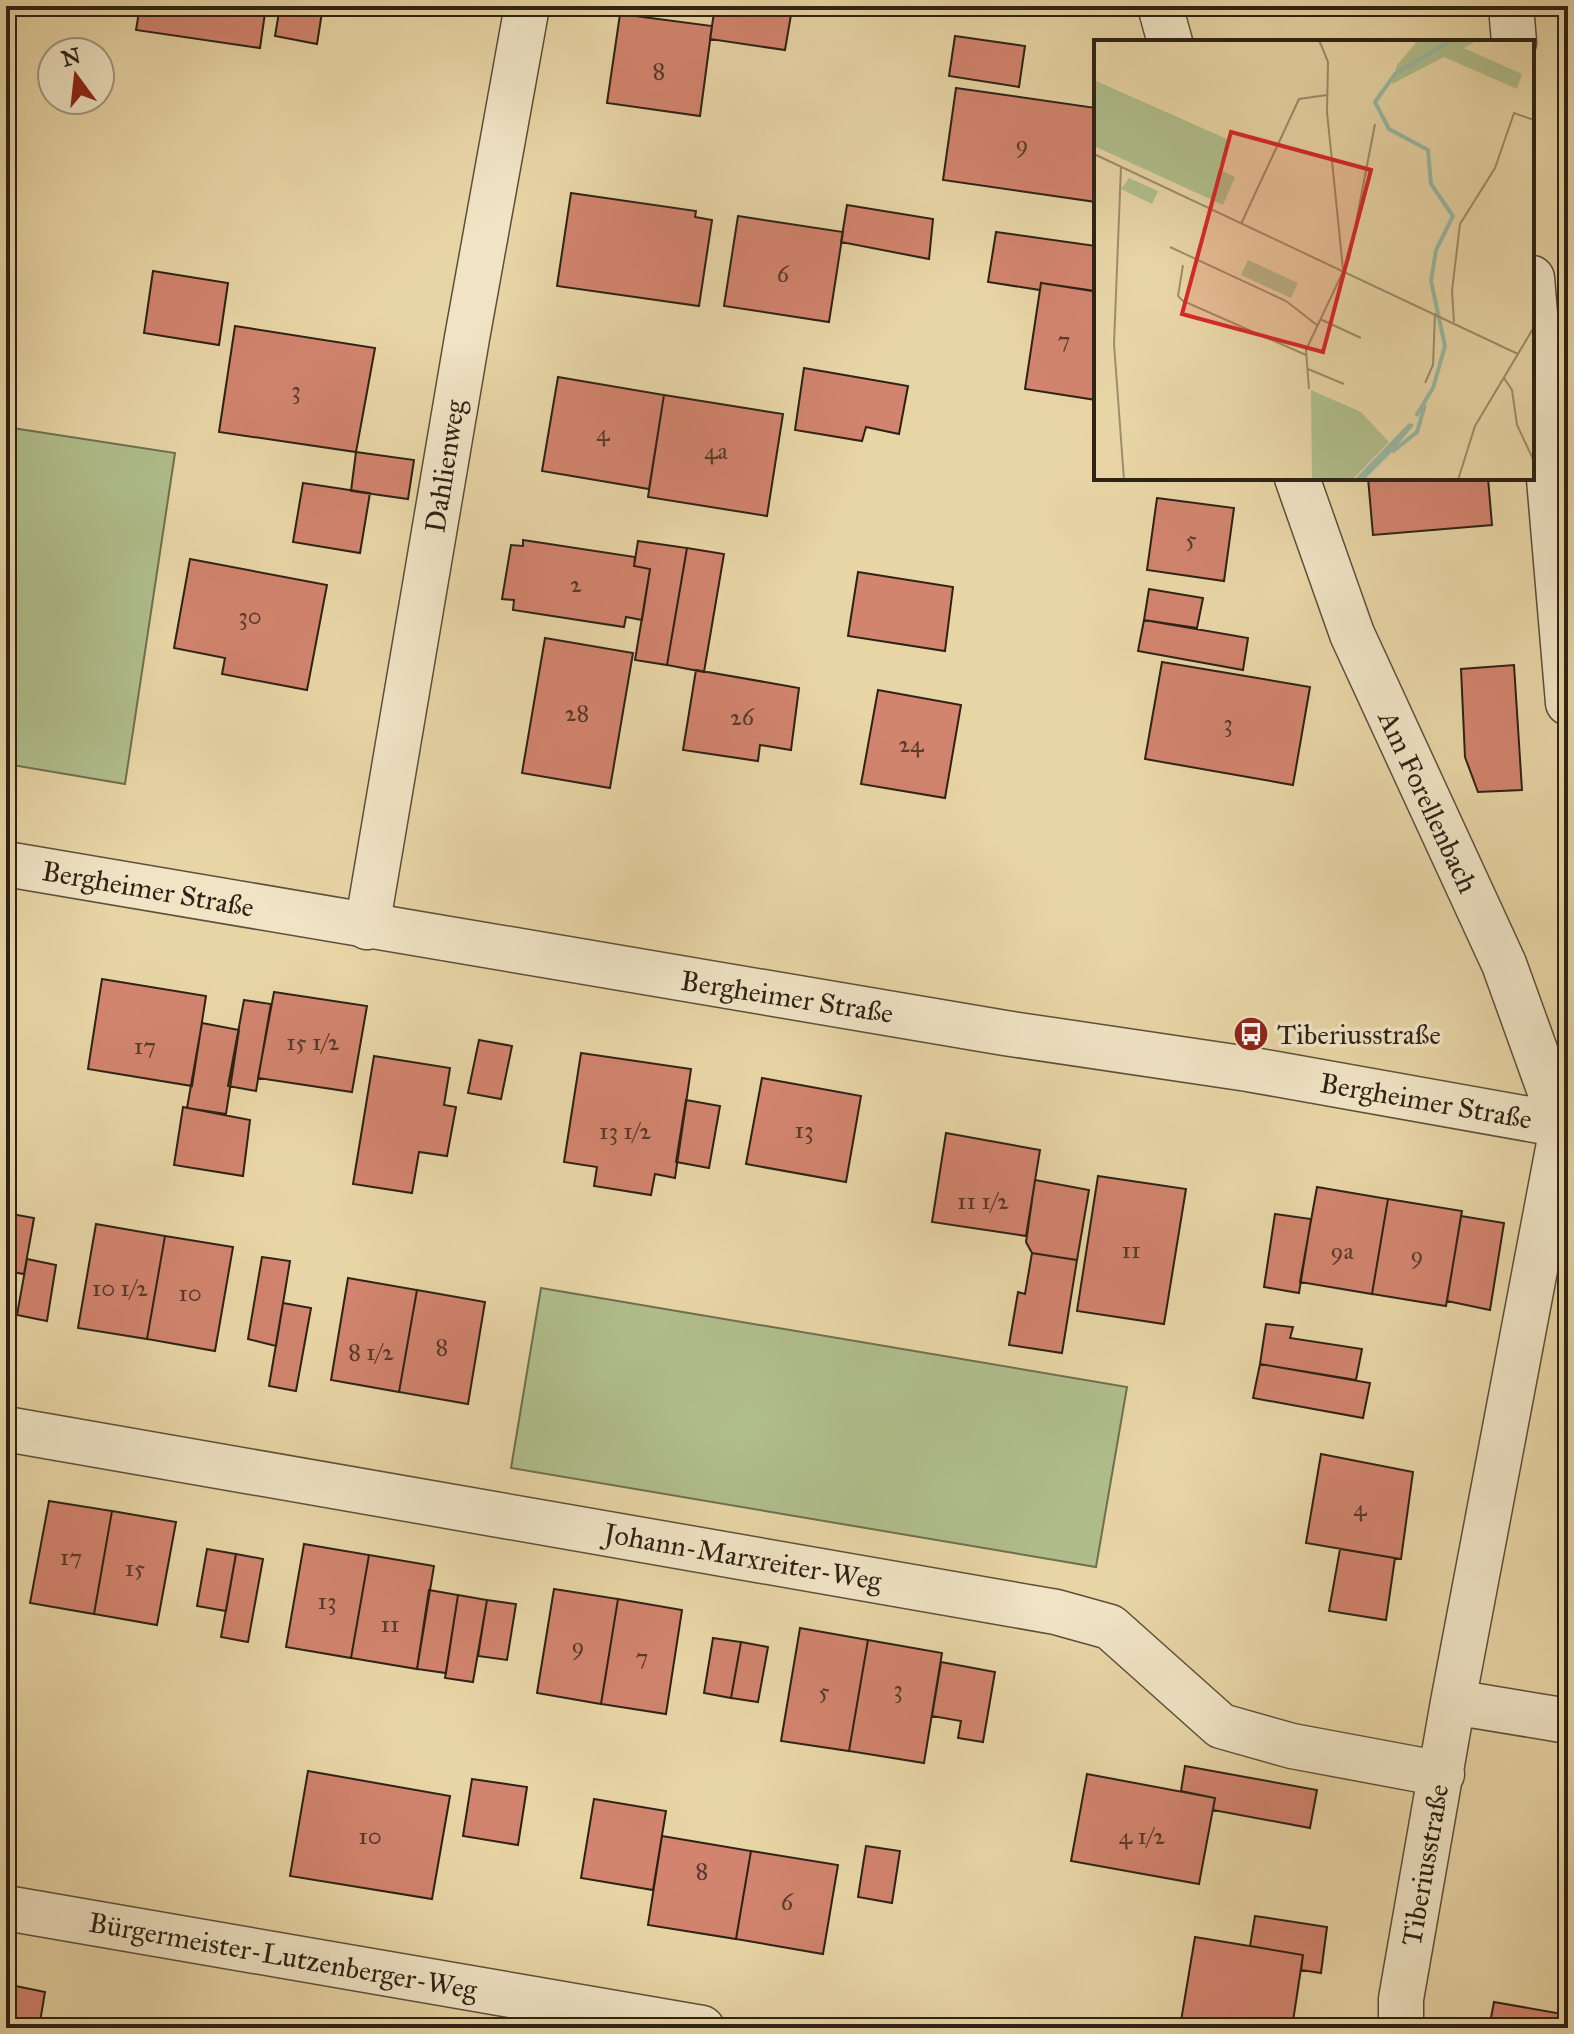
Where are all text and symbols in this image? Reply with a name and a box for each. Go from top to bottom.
north arrow [36,36,116,116]
inset map [1094,40,1534,480]
text: N [58,42,84,73]
house number: 8 [653,56,665,86]
house number: 9 [1016,129,1028,159]
house number: 6 [777,259,790,289]
house number: 7 [1058,325,1070,355]
house number: 3 [291,375,301,405]
street label: Dahlienweg [417,396,473,535]
house number: 4 [596,418,610,448]
house number: 4a [704,436,729,466]
house number: 5 [1185,524,1197,554]
house number: 2 [570,569,582,599]
house number: 30 [238,601,262,631]
house number: 28 [565,698,589,728]
house number: 26 [730,702,755,732]
street label: Am Forellenbach [1370,704,1486,899]
house number: 3 [1223,708,1233,738]
house number: 24 [898,729,924,759]
street label: Bergheimer Straße [39,853,257,925]
street label: Bergheimer Straße [678,963,896,1031]
bus stop icon: Tiberiusstraße [1232,1015,1270,1053]
place label: Tiberiusstraße [1277,1017,1441,1052]
house number: 15 1/2 [286,1027,340,1057]
house number: 17 [134,1031,156,1061]
street label: Bergheimer Straße [1317,1065,1535,1137]
house number: 13 [794,1115,814,1145]
house number: 13 1/2 [599,1116,651,1146]
house number: 11 1/2 [957,1186,1009,1216]
house number: 11 [1122,1235,1140,1265]
house number: 9a [1330,1236,1354,1266]
house number: 9 [1411,1240,1423,1270]
house number: 10 1/2 [92,1273,148,1303]
house number: 10 [178,1278,202,1308]
house number: 8 [436,1332,448,1362]
house number: 8 1/2 [348,1337,394,1367]
house number: 4 [1353,1493,1367,1523]
street label: Johann-Marxreiter-Weg [599,1515,885,1599]
house number: 17 [60,1542,82,1572]
house number: 15 [125,1553,145,1583]
house number: 13 [317,1586,337,1616]
house number: 11 [381,1609,399,1639]
house number: 9 [572,1631,584,1661]
house number: 7 [636,1642,648,1672]
house number: 3 [893,1674,903,1704]
house number: 5 [818,1676,830,1706]
street label: Tiberiusstraße [1394,1781,1456,1949]
house number: 10 [358,1821,382,1851]
house number: 4 1/2 [1119,1821,1165,1851]
house number: 8 [696,1856,708,1886]
house number: 6 [781,1887,794,1917]
street label: Bürgermeister-Lutzenberger-Weg [86,1905,481,2008]

